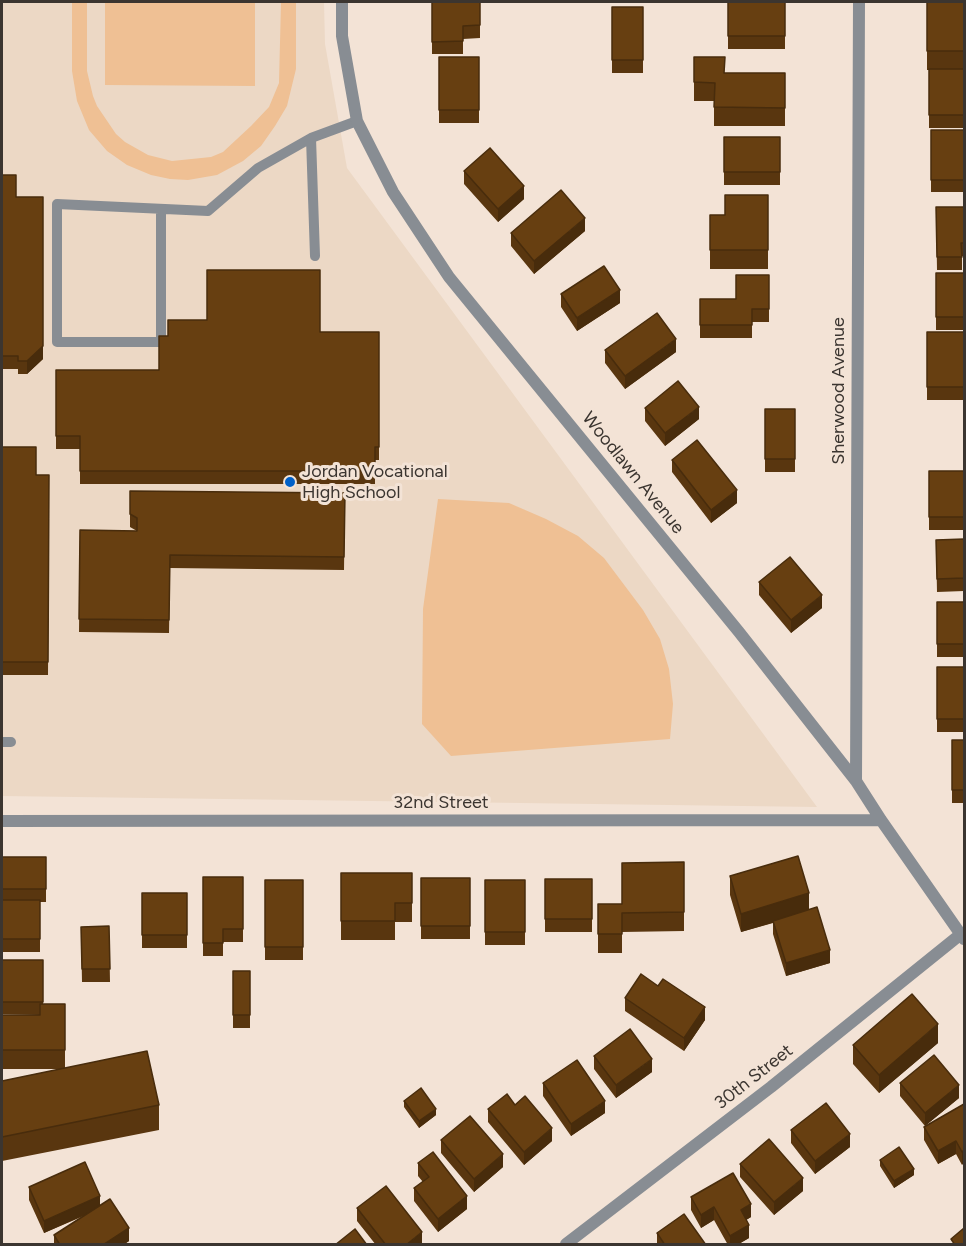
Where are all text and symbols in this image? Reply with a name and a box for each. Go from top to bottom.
street label: Sherwood Avenue [828,317,850,465]
street label: Woodlawn Avenue [577,408,689,538]
place label: Jordan Vocational High School [302,461,448,504]
marker: Jordan Vocational High School [283,475,297,489]
street label: 32nd Street [393,792,489,814]
street label: 30th Street [711,1040,797,1114]

